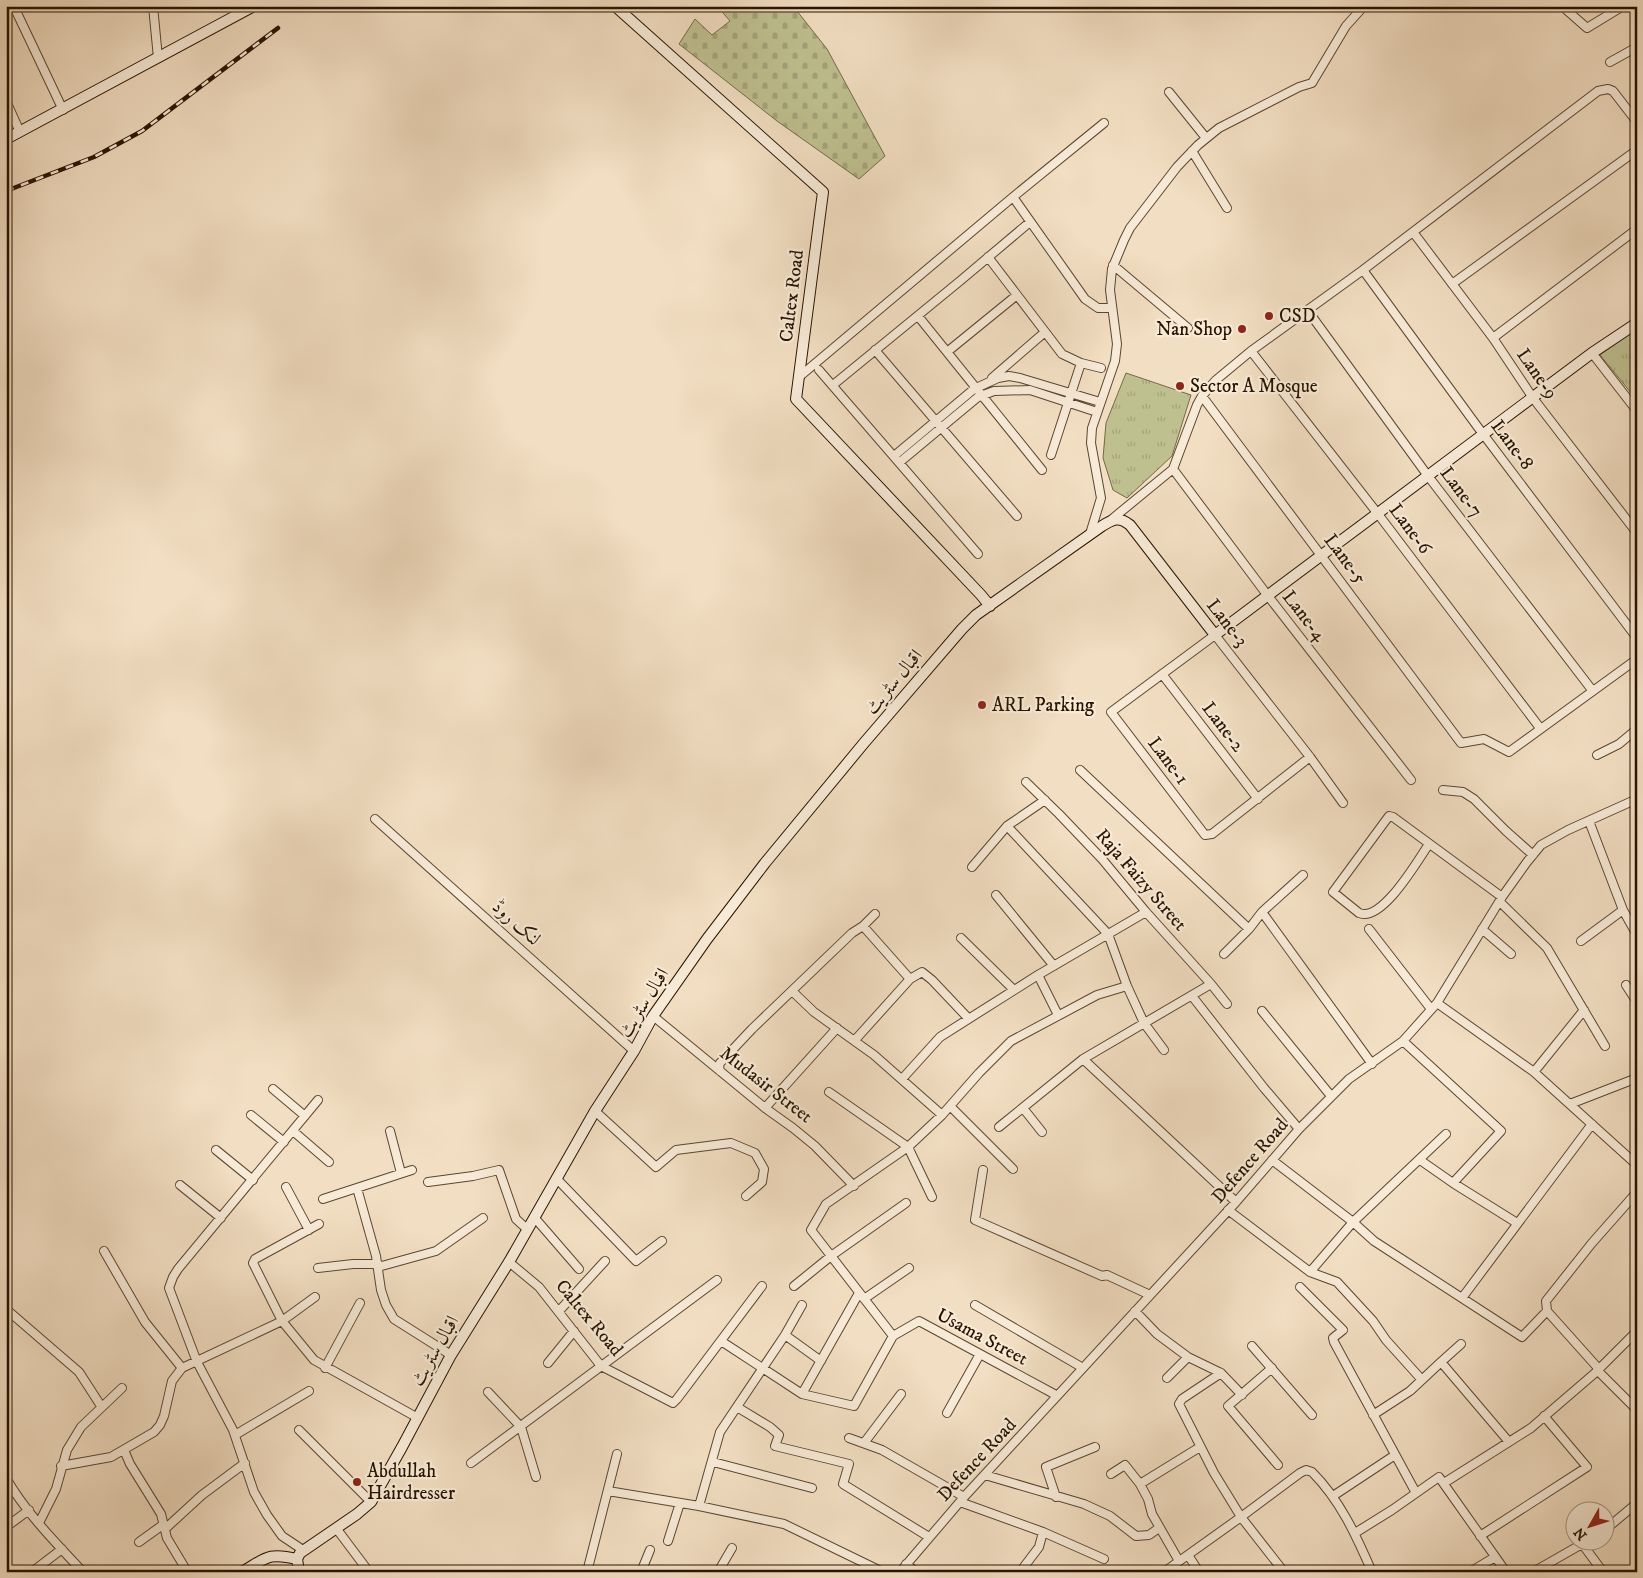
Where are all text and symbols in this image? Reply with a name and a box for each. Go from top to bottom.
street label: Caltex Road [775,248,809,344]
place label: CSD [1279,305,1316,328]
marker: CSD [1263,310,1275,322]
place label: Nan Shop [1156,318,1232,341]
marker: Nan Shop [1236,323,1248,335]
street label: Lane-9 [1511,344,1563,404]
place label: Sector A Mosque [1190,375,1318,399]
marker: Sector A Mosque [1174,380,1186,392]
street label: Lane-8 [1486,415,1538,475]
street label: Lane-7 [1435,462,1487,522]
street label: Lane-6 [1384,499,1437,560]
street label: Lane-5 [1319,529,1372,589]
street label: Lane-4 [1277,586,1332,647]
street label: Lane-3 [1201,595,1253,651]
street label: اقبال سٹریٹ [860,645,928,719]
place label: ARL Parking [992,694,1095,717]
street label: Lane-2 [1197,697,1250,757]
marker: ARL Parking [976,699,988,711]
street label: Lane-1 [1143,732,1193,790]
street label: Raja Faizy Street [1090,824,1192,936]
street label: لنک روڈ [487,895,545,951]
street label: اقبال سٹریٹ [614,964,674,1042]
street label: Mudasir Street [715,1042,817,1128]
street label: Defence Road [1207,1113,1294,1208]
street label: Caltex Road [550,1275,628,1361]
street label: Usama Street [932,1303,1032,1371]
street label: اقبال سٹریٹ [406,1312,464,1390]
street label: Defence Road [933,1413,1022,1506]
place label: Abdullah Hairdresser [367,1460,455,1505]
marker: Abdullah Hairdresser [351,1476,363,1488]
north arrow [1566,1500,1616,1550]
text: N [1570,1523,1591,1544]

